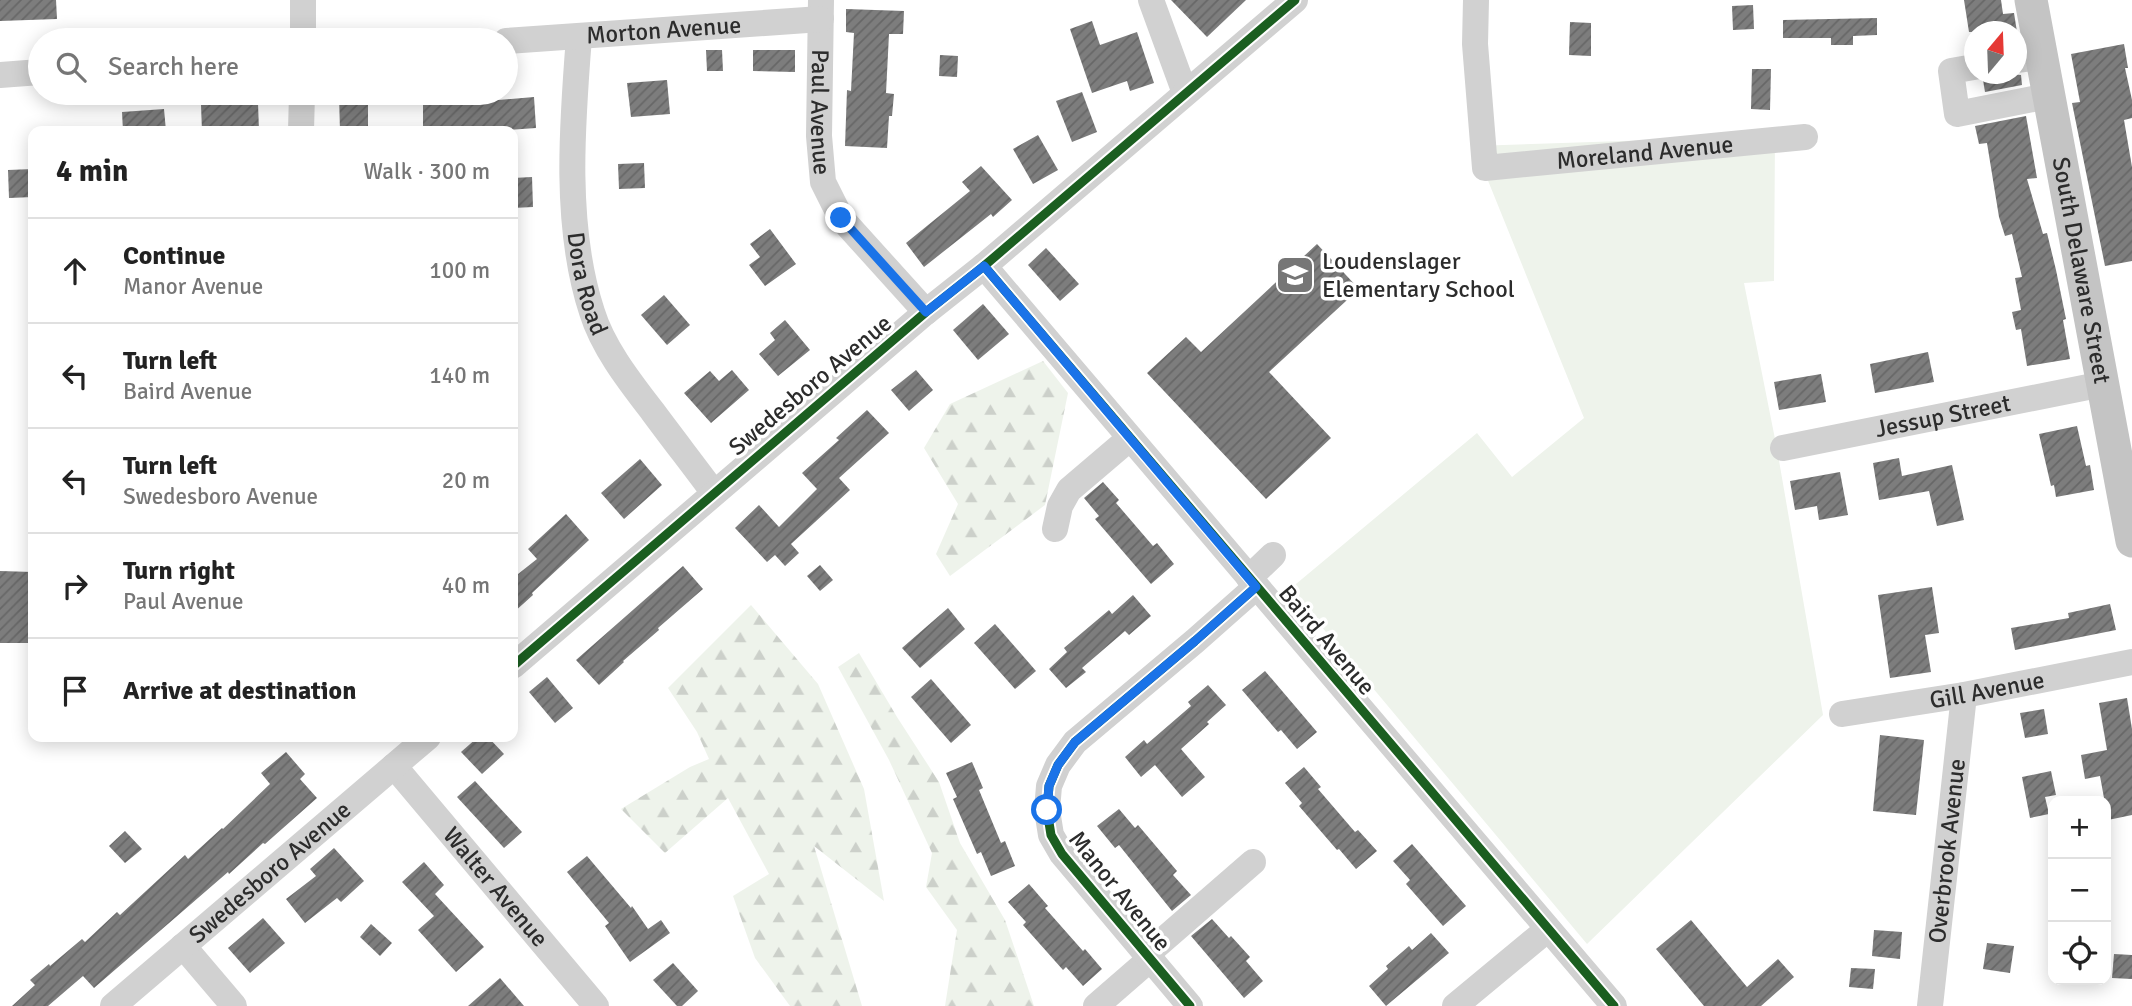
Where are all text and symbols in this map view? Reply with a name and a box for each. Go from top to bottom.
street label: Morton Avenue [585,10,742,50]
north arrow [1964,21,2027,84]
search box [28,28,518,105]
icon: search [52,48,90,86]
street label: Paul Avenue [804,49,837,176]
text: Search here [108,51,239,83]
street label: Moreland Avenue [1555,129,1735,176]
text: 4 min [56,153,128,190]
street label: South Delaware Street [2046,155,2117,386]
text: Walk · 300 m [364,157,490,186]
route end [825,202,856,233]
street label: Dora Road [561,230,614,340]
text: Continue [123,240,225,272]
place label: Loudenslager Elementary School [1322,246,1515,304]
icon: ahead [56,252,94,290]
school or university icon: Loudenslager Elementary School [1274,254,1316,296]
text: 100 m [429,256,490,285]
text: Manor Avenue [123,272,263,301]
street label: Swedesboro Avenue [722,308,898,462]
text: Turn left [123,345,217,377]
icon: left [56,357,94,395]
text: 140 m [429,361,490,390]
text: Baird Avenue [123,377,252,406]
street label: Jessup Street [1872,388,2013,444]
text: Turn left [123,450,217,482]
icon: left [56,462,94,500]
text: 20 m [442,466,490,495]
text: Swedesboro Avenue [123,482,318,511]
text: Turn right [123,555,235,587]
icon: right [56,567,94,605]
text: 40 m [442,571,490,600]
street label: Baird Avenue [1272,579,1382,701]
text: Paul Avenue [123,587,244,616]
street label: Gill Avenue [1928,665,2047,715]
icon: arrive [56,672,94,710]
text: Arrive at destination [123,675,356,707]
street label: Overbrook Avenue [1922,757,1972,945]
route start [1031,794,1062,825]
street label: Swedesboro Avenue [182,795,357,950]
map controls [2048,796,2111,985]
button: + [2048,796,2111,859]
street label: Walter Avenue [437,821,555,953]
street label: Manor Avenue [1062,825,1178,957]
button: − [2048,859,2111,922]
button: locate [2048,922,2111,985]

